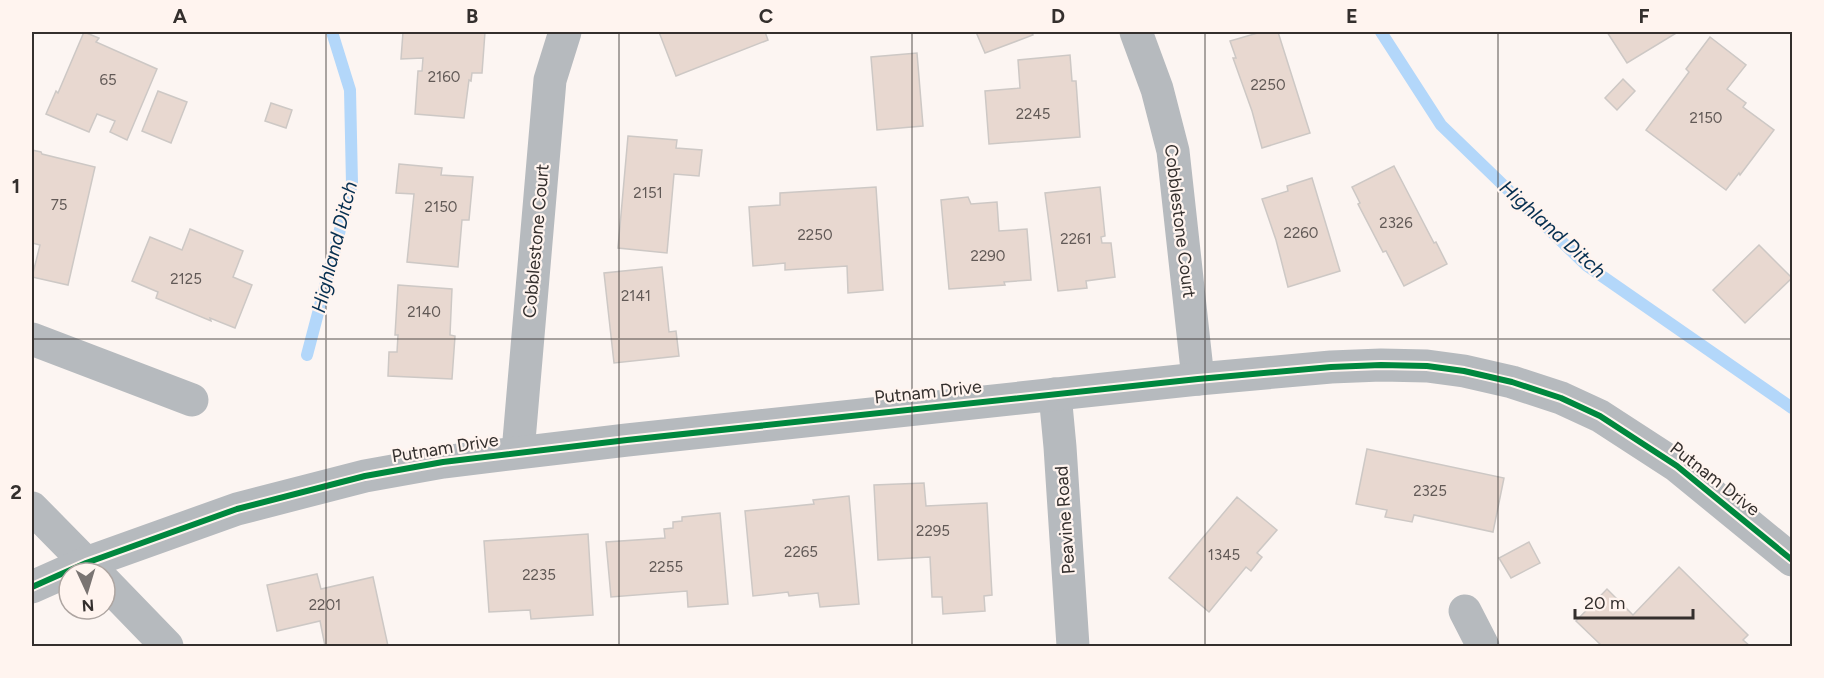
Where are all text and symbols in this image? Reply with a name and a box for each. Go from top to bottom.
text: A [173,4,188,28]
text: B [466,4,478,28]
text: C [759,4,773,28]
text: D [1051,4,1065,28]
text: E [1346,4,1358,28]
text: F [1638,4,1650,28]
house number: 2160 [428,68,460,86]
house number: 65 [99,71,117,89]
house number: 2250 [1250,76,1286,94]
house number: 2245 [1016,105,1050,123]
house number: 2150 [1690,109,1722,127]
street label: Cobblestone Court [1160,143,1200,299]
street label: Cobblestone Court [518,163,554,319]
text: 1 [12,174,20,198]
water label: Highland Ditch [1495,175,1611,283]
water label: Highland Ditch [306,179,362,315]
house number: 2151 [633,184,663,202]
house number: 75 [51,196,67,214]
house number: 2150 [425,198,457,216]
house number: 2326 [1379,214,1413,232]
house number: 2260 [1284,224,1318,242]
house number: 2250 [797,226,833,244]
house number: 2261 [1060,230,1092,248]
house number: 2290 [971,247,1005,265]
house number: 2125 [170,270,202,288]
house number: 2141 [621,287,651,305]
house number: 2140 [407,303,441,321]
street label: Putnam Drive [873,375,983,409]
street label: Putnam Drive [390,429,500,467]
street label: Putnam Drive [1666,437,1764,521]
street label: Peavine Road [1050,465,1080,575]
text: 2 [10,480,22,504]
house number: 2325 [1413,482,1447,500]
house number: 2295 [916,522,950,540]
house number: 2265 [784,543,818,561]
house number: 1345 [1208,546,1240,564]
house number: 2255 [649,558,683,576]
north arrow [57,561,117,621]
house number: 2235 [522,566,556,584]
scale bar [1575,582,1694,620]
text: 20 m [1584,592,1625,614]
text: N [81,596,95,615]
house number: 2201 [309,596,341,614]

